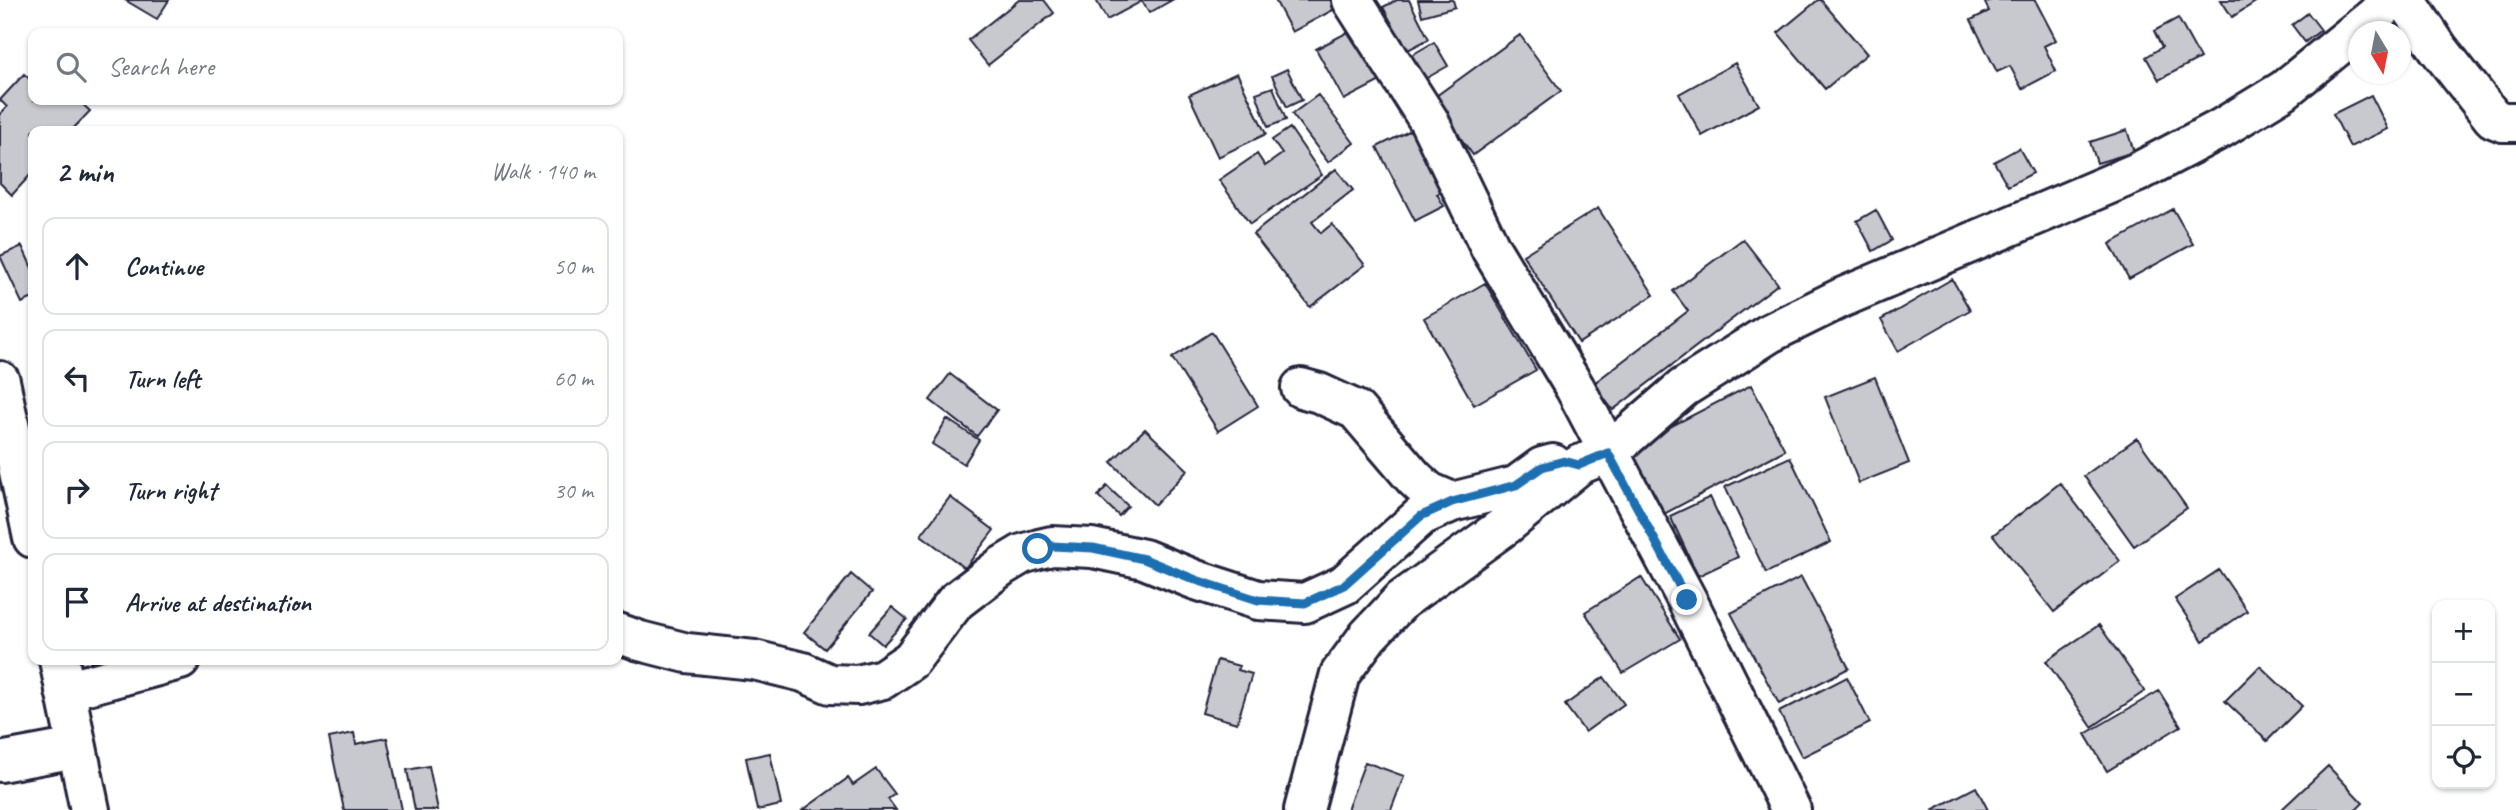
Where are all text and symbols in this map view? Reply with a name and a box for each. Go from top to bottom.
north arrow [2348,21,2411,84]
search box [28,28,623,105]
icon: search [52,48,90,86]
text: Search here [108,50,214,83]
text: 2 min [56,153,113,191]
text: Walk · 140 m [491,157,595,186]
icon: ahead [58,247,96,285]
text: Continue [125,250,203,283]
text: 50 m [554,252,593,281]
icon: left [58,359,96,397]
text: Turn left [125,362,200,395]
text: 60 m [554,364,593,393]
icon: right [58,471,96,509]
text: Turn right [125,474,216,507]
text: 30 m [554,476,593,505]
route start [1022,533,1053,564]
icon: arrive [58,583,96,621]
route end [1671,584,1702,615]
text: Arrive at destination [125,586,311,619]
map controls [2432,600,2495,789]
button: + [2432,600,2495,663]
button: − [2432,663,2495,726]
button: locate [2432,726,2495,789]

